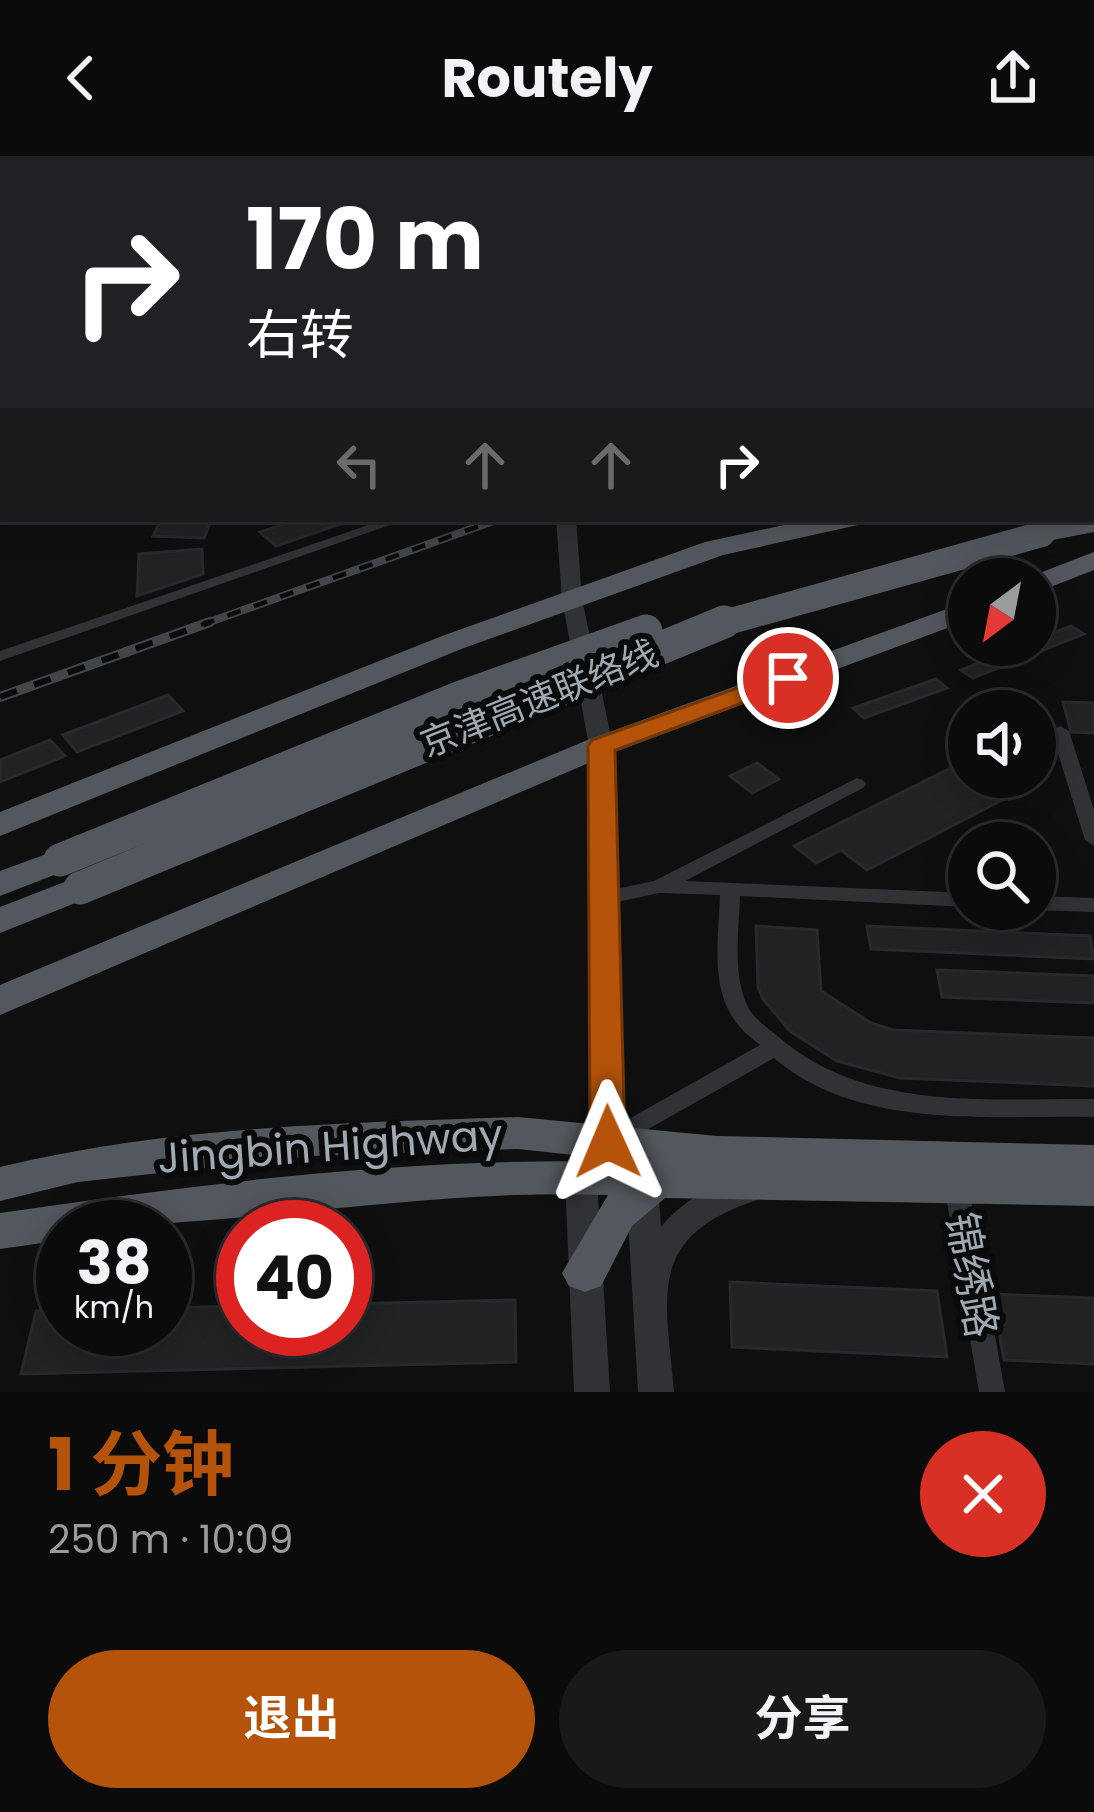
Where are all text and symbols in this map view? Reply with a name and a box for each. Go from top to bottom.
text: Routely [441,40,653,116]
icon: back [48,45,114,111]
icon: share [980,45,1046,111]
text: 170 m [246,181,484,298]
icon: right [48,204,204,360]
text: 右转 [246,297,354,373]
icon: left [326,432,392,498]
icon: ahead [452,432,518,498]
icon: ahead [578,432,644,498]
icon: right [704,432,770,498]
north arrow [948,558,1056,666]
map controls [948,558,1056,930]
pin [737,627,839,729]
street label: 京津高速联络线 [413,628,666,769]
icon: arrive [755,645,821,711]
button: sound [948,690,1056,798]
button: search [948,822,1056,930]
position arrow [545,1079,671,1205]
street label: Jingbin Highway [155,1105,505,1188]
speed limit sign: 40 [216,1200,372,1356]
street label: 锦绣路 [932,1208,1012,1342]
text: 38 [76,1221,152,1305]
text: km/h [74,1286,154,1329]
text: 1 分钟 [48,1414,234,1515]
button: close [920,1431,1046,1557]
text: 250 m · 10:09 [48,1512,293,1567]
button: 退出 [48,1650,535,1788]
button: 分享 [559,1650,1046,1788]

